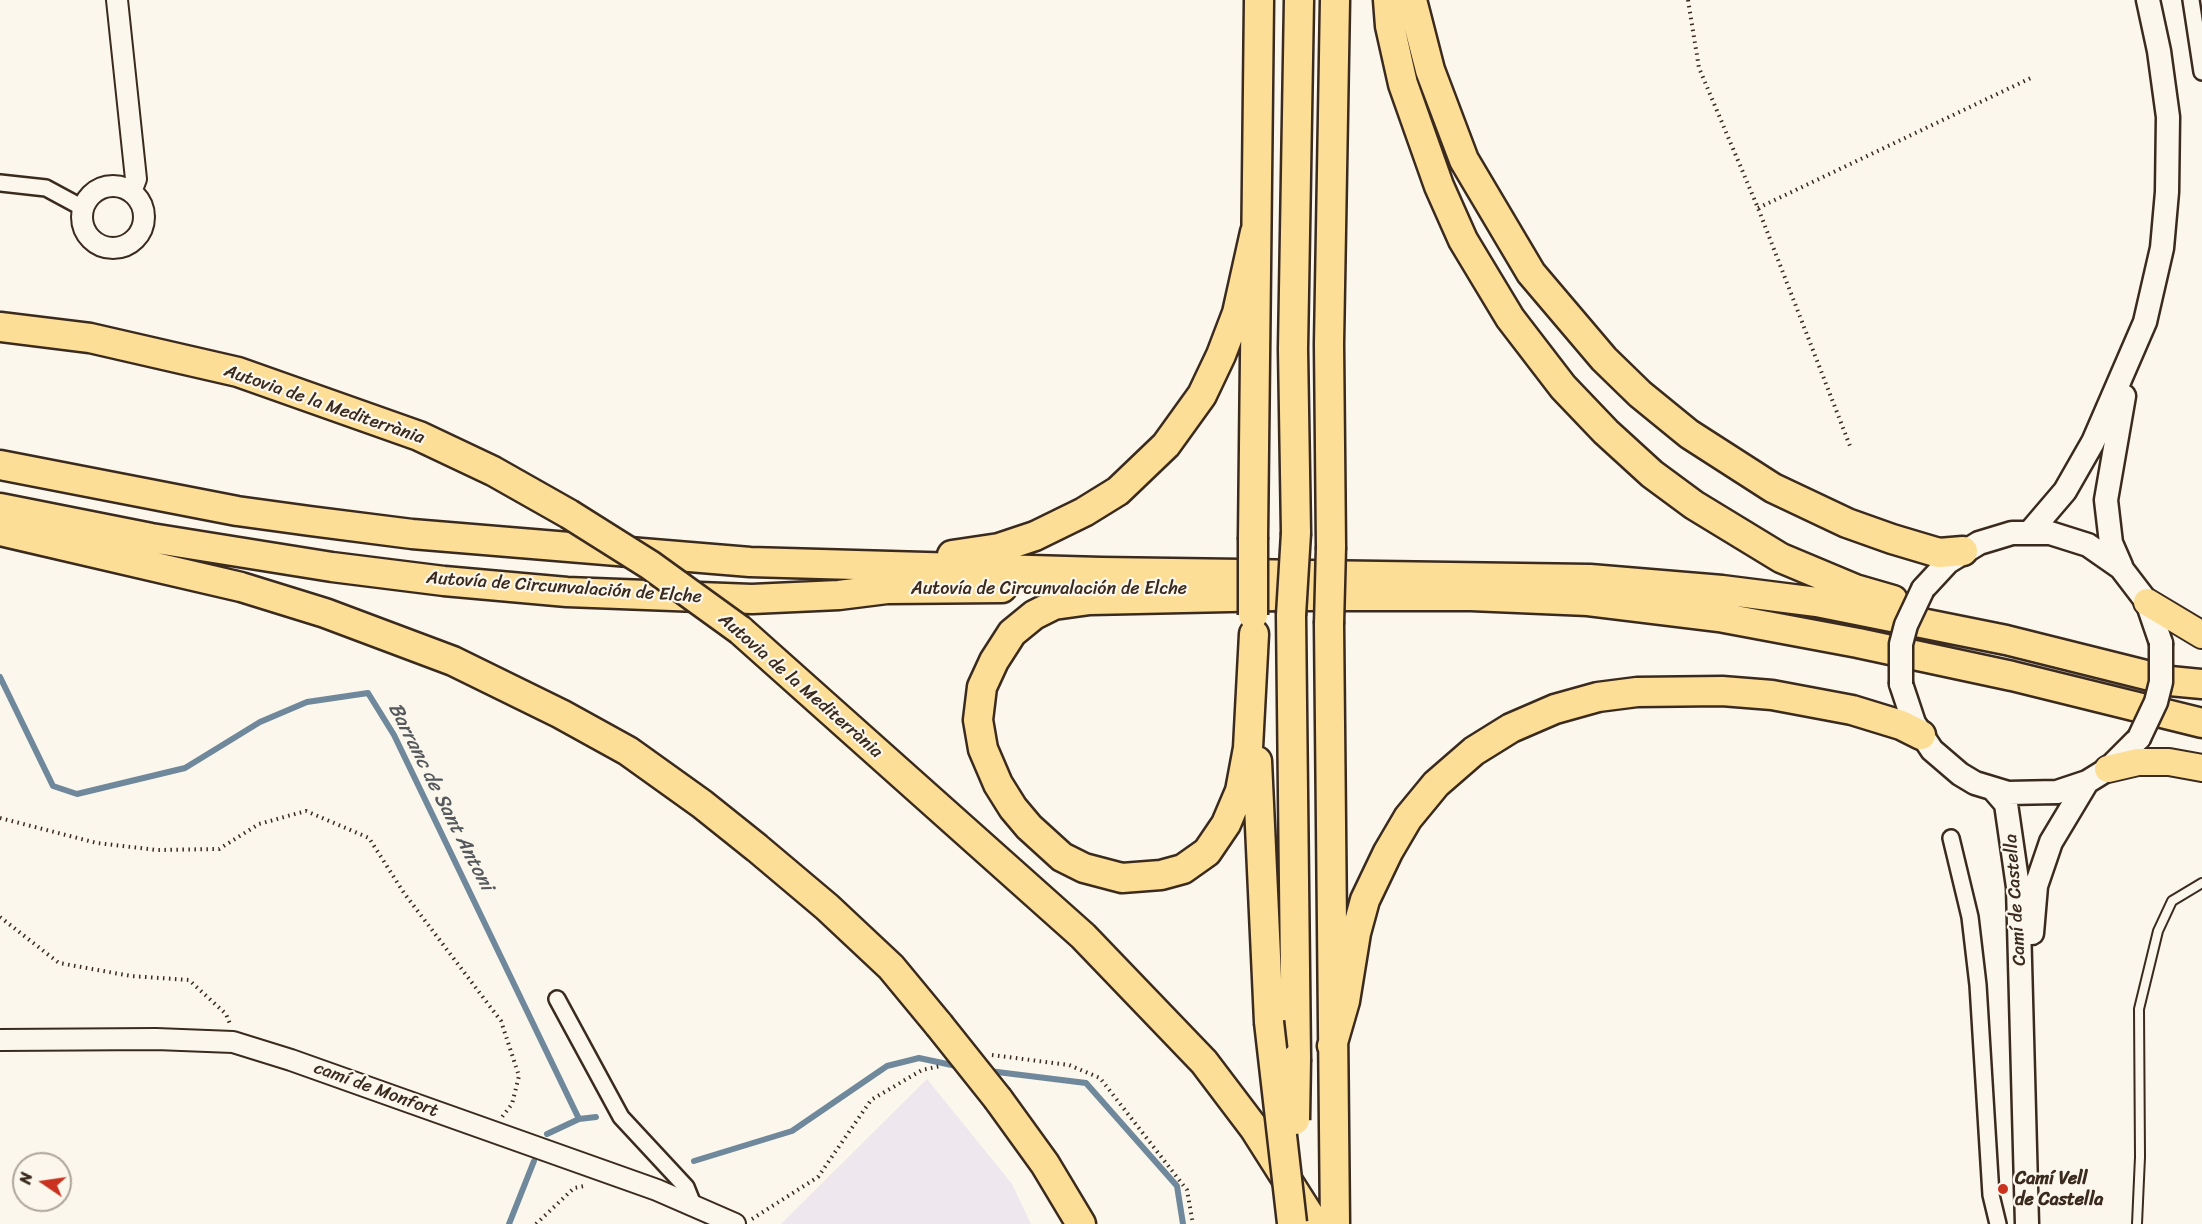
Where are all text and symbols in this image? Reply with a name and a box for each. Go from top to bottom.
street label: Autovia de la Mediterrània [221,361,427,449]
street label: Autovía de Circunvalación de Elche [425,568,703,608]
street label: Autovía de Circunvalación de Elche [911,578,1187,600]
street label: Autovia de la Mediterrània [714,609,886,763]
water label: Barranc de Sant Antoni [382,699,498,895]
street label: Camí de Castella [2001,833,2031,967]
street label: camí de Monfort [311,1058,441,1122]
north arrow [12,1152,72,1212]
place label: Camí Vell de Castella [2015,1168,2103,1210]
text: N [11,1170,41,1187]
marker: Camí Vell de Castella [1996,1182,2010,1196]

